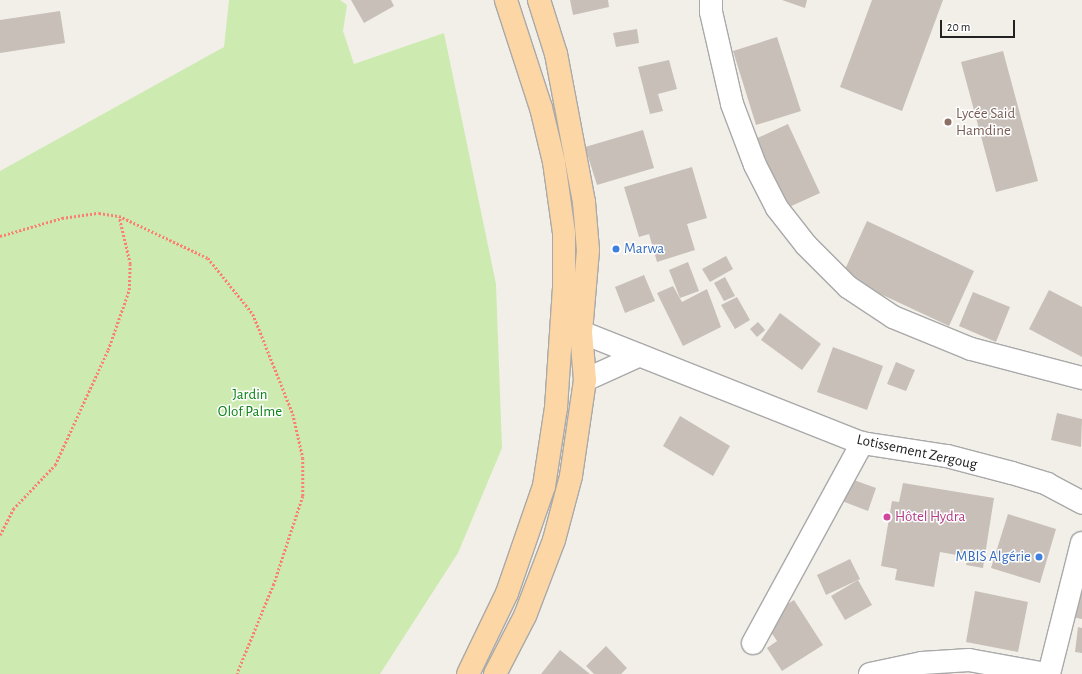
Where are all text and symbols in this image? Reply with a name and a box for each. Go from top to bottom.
scale bar [942,12,1017,38]
text: 20 m [947,21,970,33]
place label: Lycée Said Hamdine [956,104,1015,139]
marker: Lycée Said Hamdine [943,117,953,127]
place label: Marwa [624,240,664,258]
marker: Marwa [611,244,621,254]
park label: Jardin Olof Palme [218,385,282,420]
street label: Lotissement Zergoug [855,430,979,474]
place label: Hôtel Hydra [895,508,965,526]
marker: Hôtel Hydra [882,512,892,522]
place label: MBIS Algérie [956,548,1031,566]
marker: MBIS Algérie [1034,552,1044,562]

